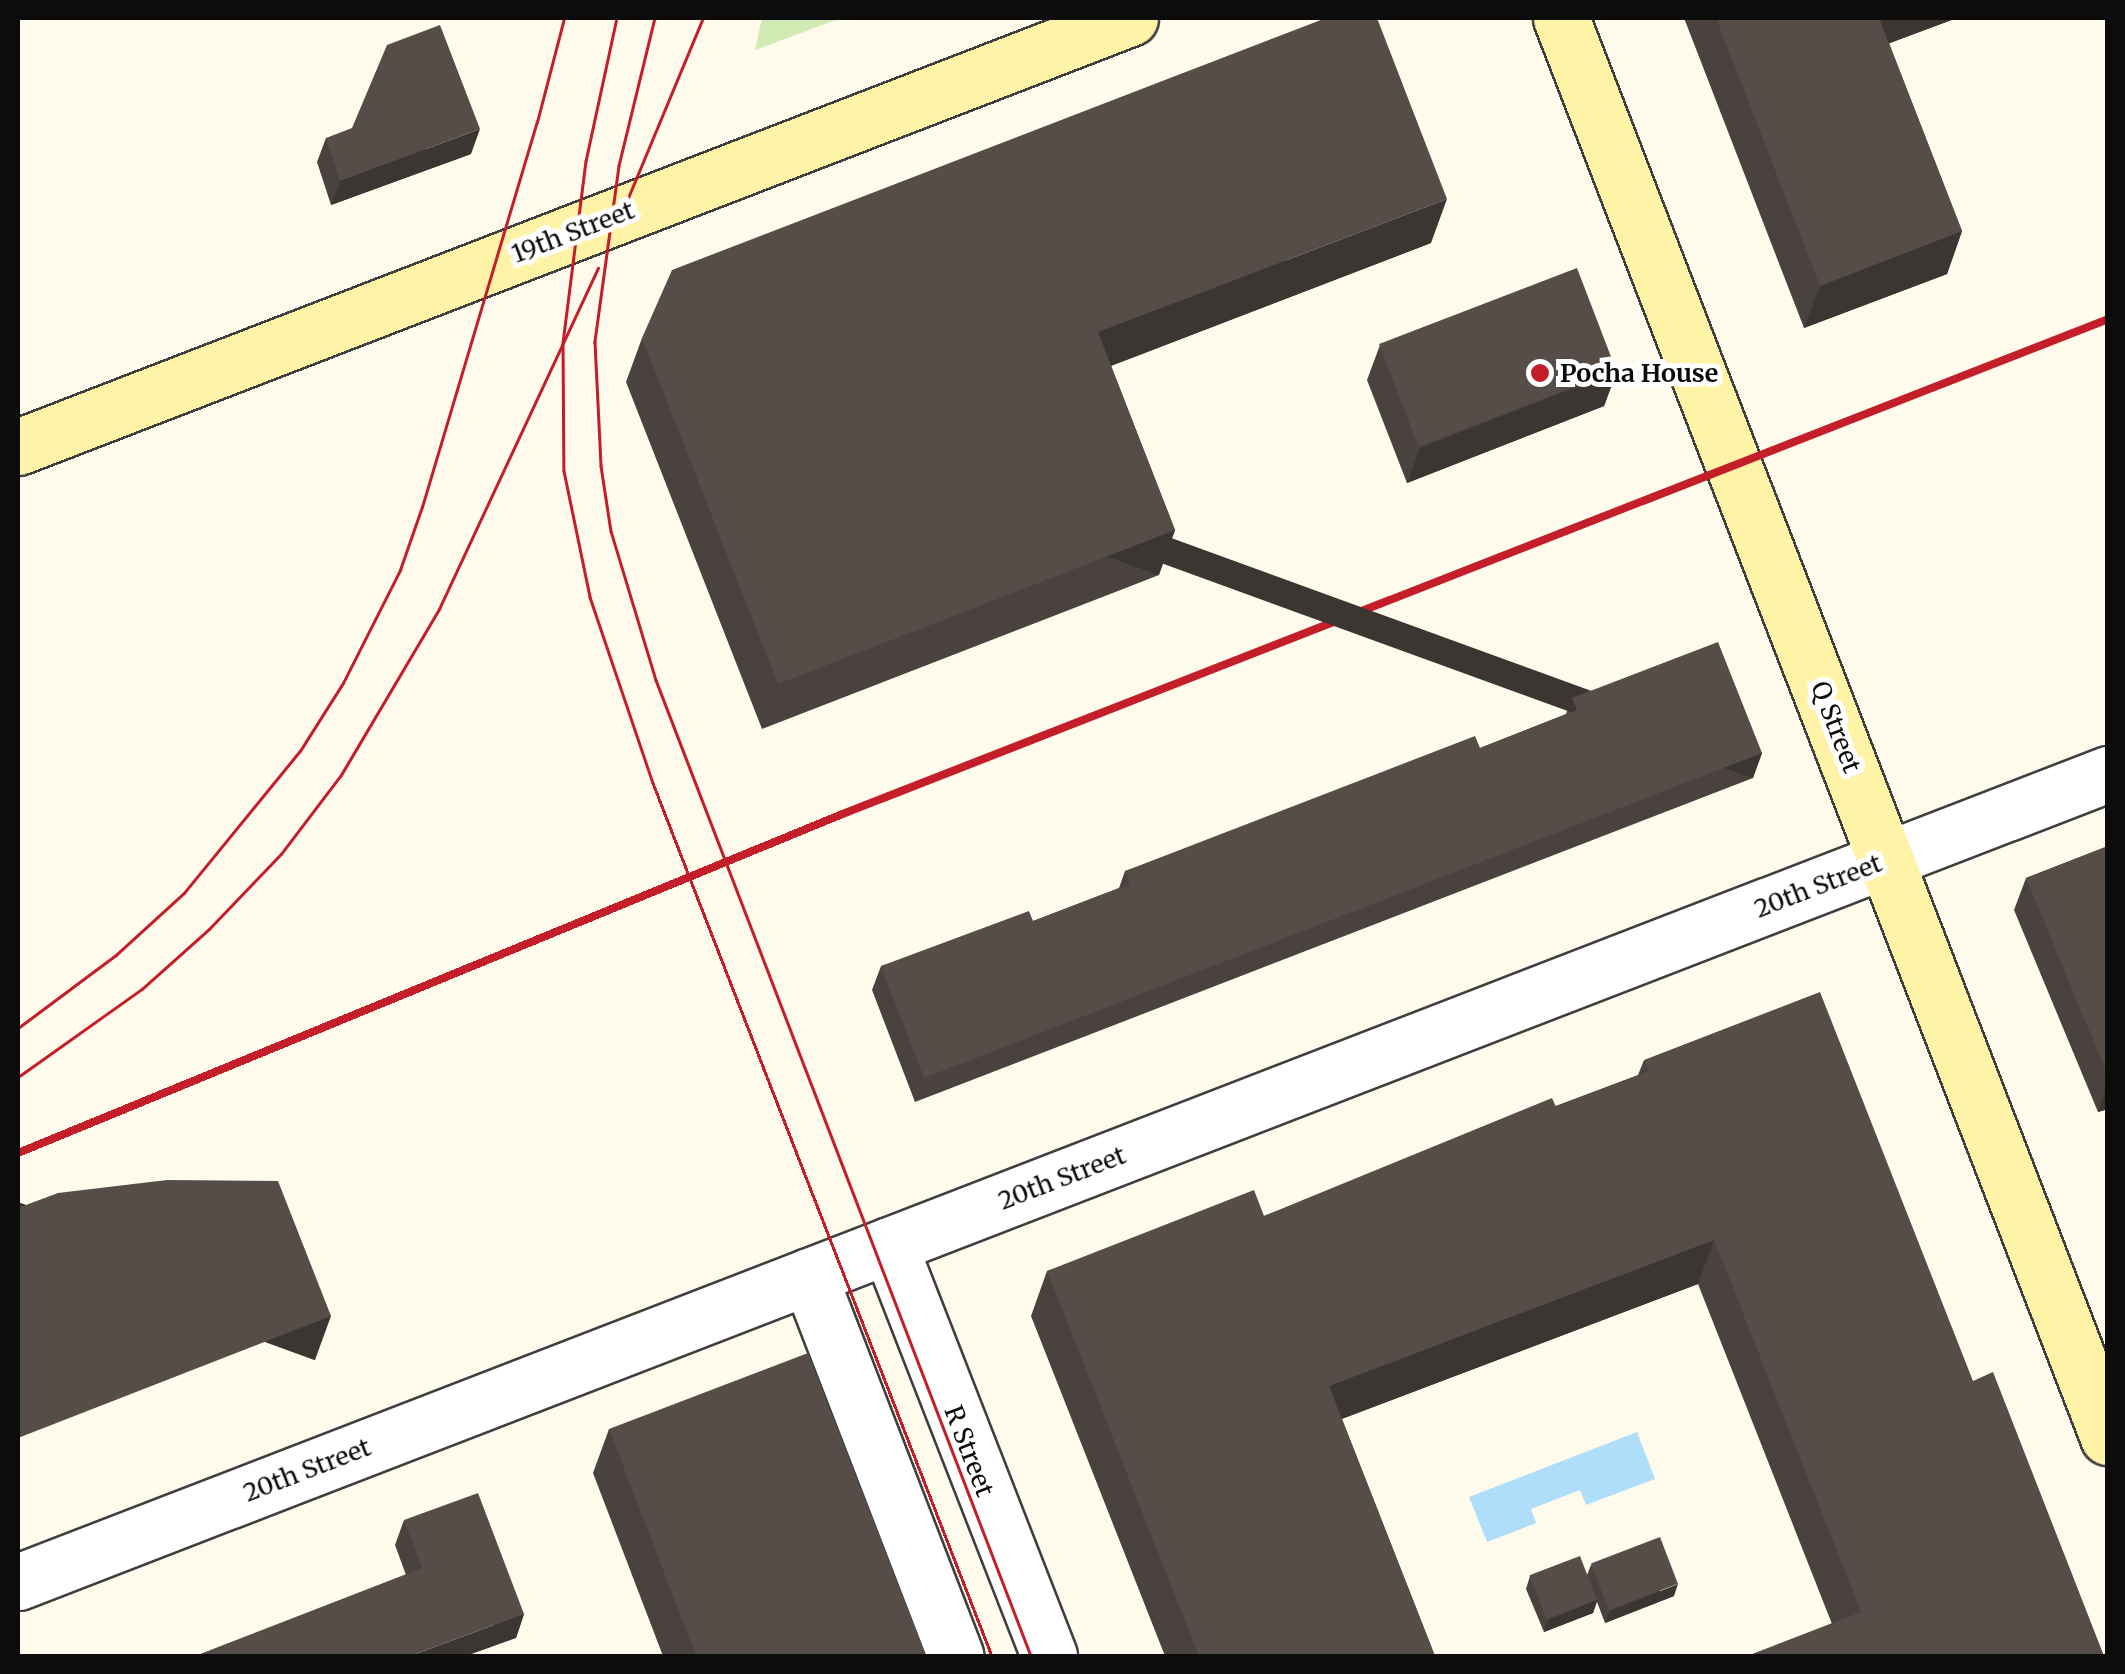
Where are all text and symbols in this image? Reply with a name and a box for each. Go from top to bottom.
street label: 19th Street [507,195,639,269]
place label: Pocha House [1560,358,1718,388]
marker: Pocha House [1529,362,1551,384]
street label: Q Street [1805,677,1867,777]
street label: 20th Street [1750,848,1886,924]
street label: 20th Street [994,1140,1130,1216]
street label: R Street [938,1401,1000,1501]
street label: 20th Street [239,1432,375,1508]

